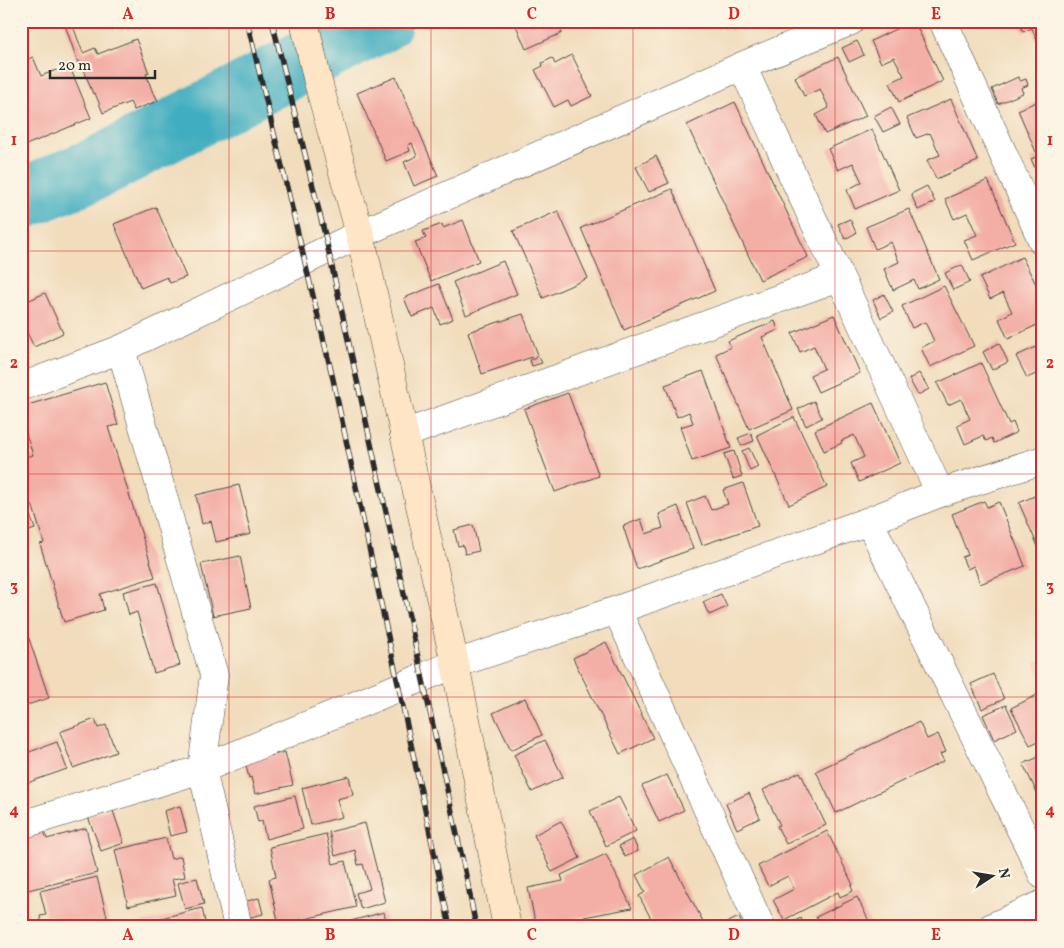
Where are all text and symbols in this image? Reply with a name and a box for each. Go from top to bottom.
text: A [122,4,134,26]
text: B [325,4,336,26]
text: C [527,4,537,26]
text: D [728,4,740,26]
text: E [931,4,941,26]
scale bar [50,48,155,80]
text: 20 m [58,56,91,77]
text: 1 [11,130,17,152]
text: 1 [1047,130,1053,152]
text: 2 [10,353,18,375]
text: 2 [1046,353,1054,375]
text: 3 [10,576,18,598]
text: 3 [1046,576,1054,598]
text: 4 [9,800,19,822]
text: 4 [1045,800,1055,822]
north arrow [966,850,1016,900]
text: N [993,867,1014,881]
text: A [122,925,134,947]
text: B [325,925,336,947]
text: C [527,925,537,947]
text: D [728,925,740,947]
text: E [931,925,941,947]

